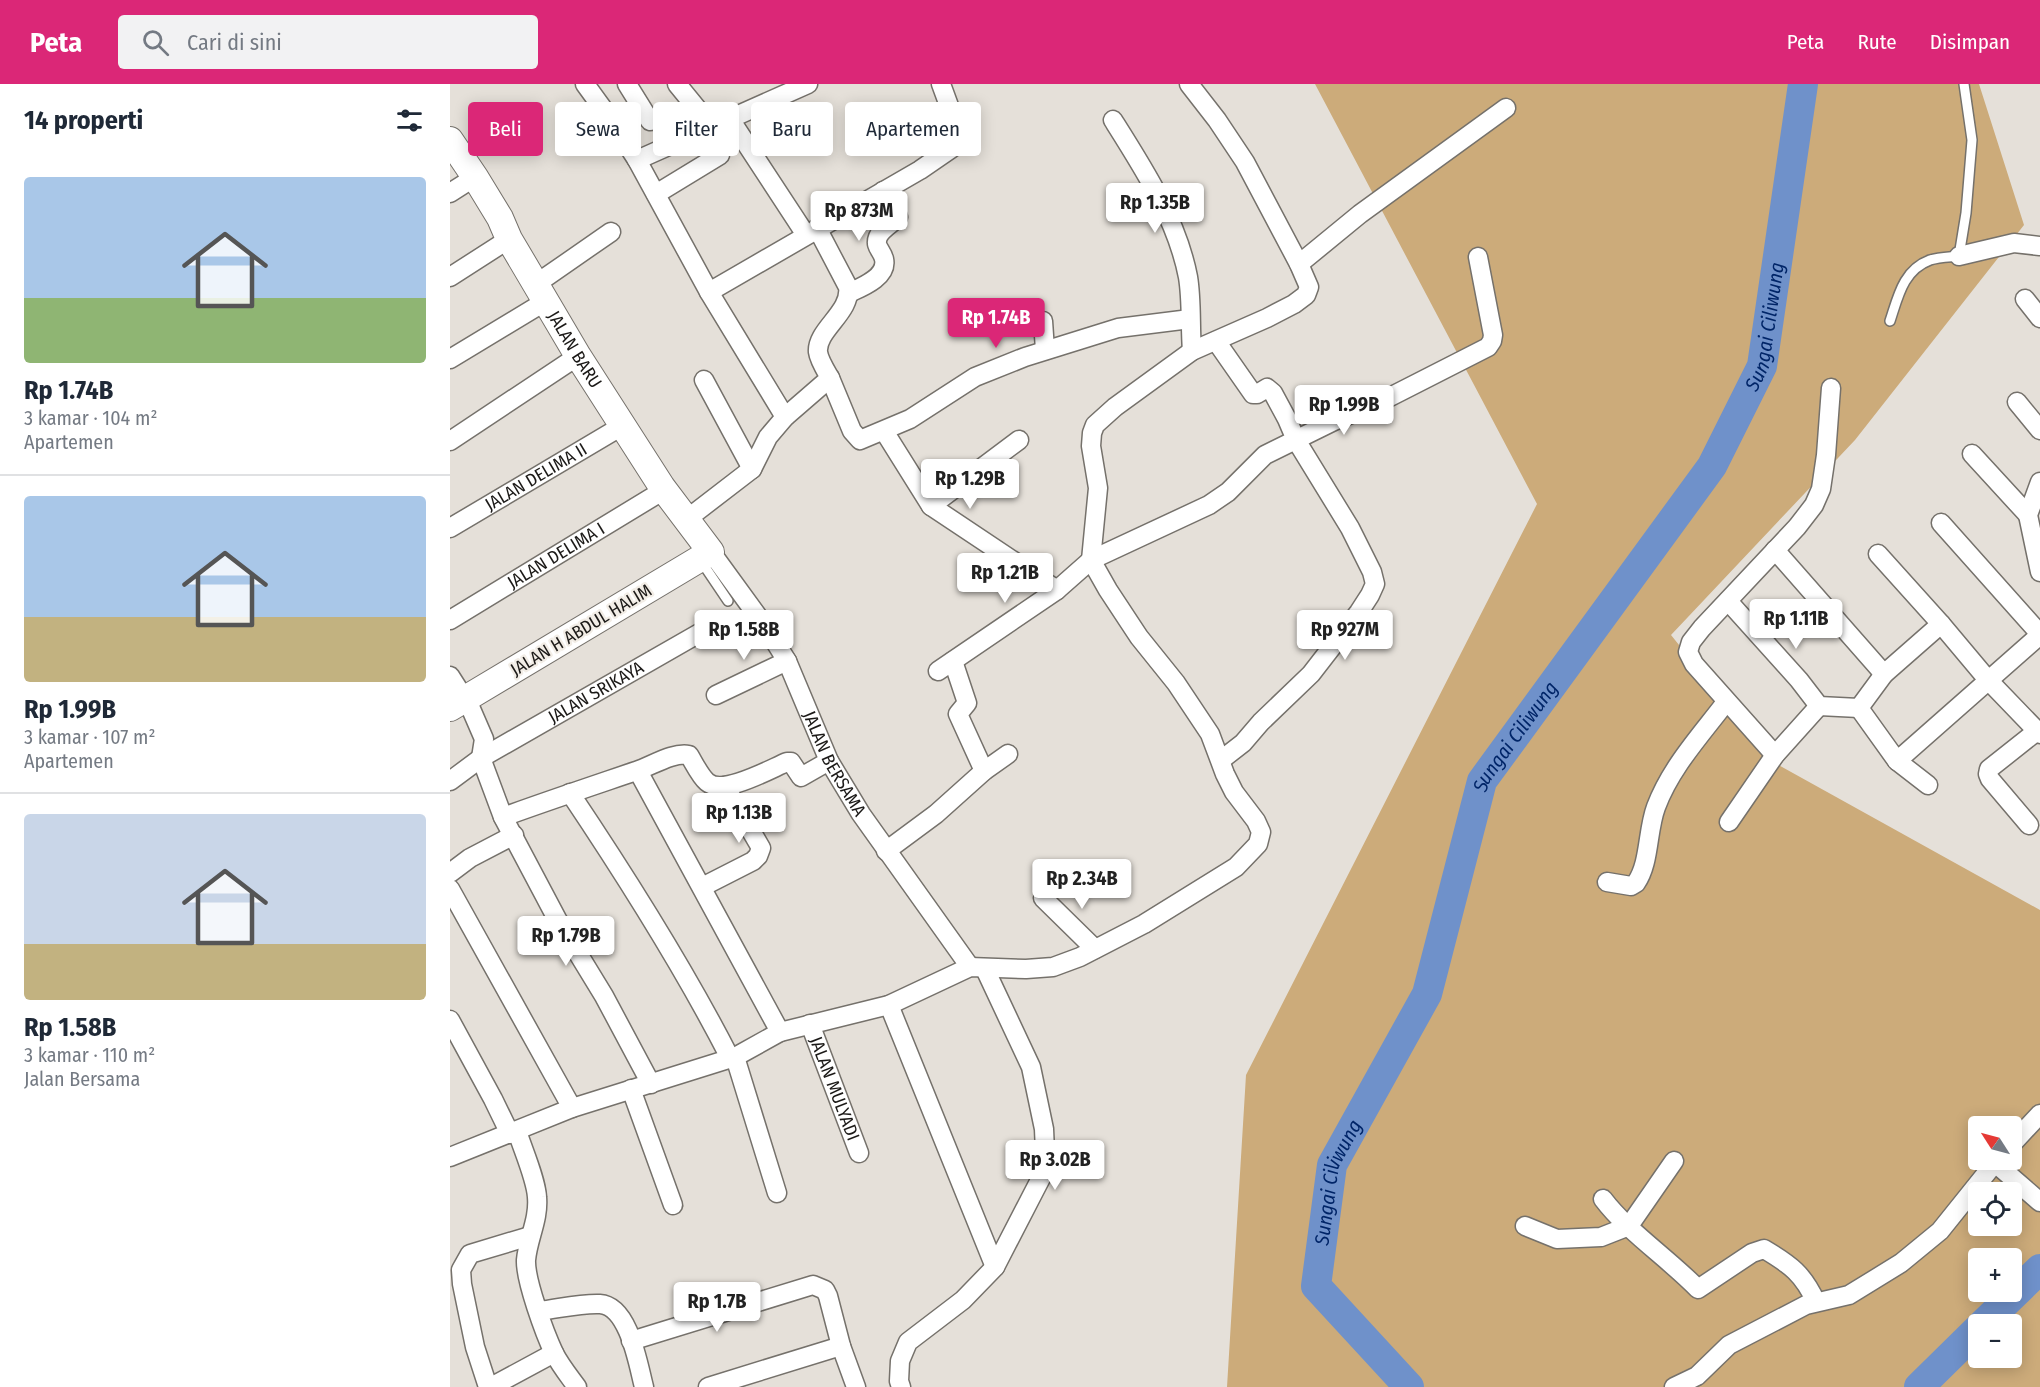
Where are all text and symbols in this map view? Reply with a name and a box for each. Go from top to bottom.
search box [118,15,538,69]
text: Peta [30,26,82,59]
icon: search [139,26,172,59]
text: Cari di sini [187,29,282,56]
text: Peta [1787,29,1824,55]
text: Rute [1857,29,1897,55]
text: Disimpan [1930,29,2010,55]
chip: Beli [468,102,543,156]
chip: Sewa [555,102,641,156]
chip: Filter [653,102,739,156]
chip: Baru [751,102,833,156]
chip: Apartemen [845,102,981,156]
icon: filters [393,104,426,137]
text: 14 properti [24,105,143,136]
pin: Rp 1.35B [1093,183,1217,234]
text: Rp 1.35B [1120,190,1190,214]
pin: Rp 873M [804,191,914,242]
text: Rp 873M [825,198,893,222]
icon: home [171,216,279,324]
water label: Sungai Ciliwung [1739,261,1789,396]
pin: Rp 1.74B [934,298,1058,349]
text: Rp 1.74B [962,305,1030,329]
street label: JALAN BARU [543,307,607,392]
text: Rp 1.74B [24,375,113,406]
pin: Rp 1.99B [1282,385,1406,436]
text: Rp 1.99B [1309,392,1379,416]
text: 3 kamar · 104 m² [24,406,157,430]
text: Apartemen [24,430,114,454]
street label: JALAN DELIMA II [481,438,591,516]
pin: Rp 1.29B [908,459,1032,510]
text: Rp 1.29B [935,466,1005,490]
street label: JALAN DELIMA I [503,518,609,594]
icon: home [171,535,279,643]
pin: Rp 1.21B [943,553,1067,604]
text: Rp 1.21B [971,560,1039,584]
street label: JALAN H ABDUL HALIM [507,579,655,681]
pin: Rp 1.11B [1734,599,1858,650]
text: Rp 1.11B [1763,606,1829,630]
pin: Rp 1.58B [682,610,806,661]
pin: Rp 927M [1290,610,1400,661]
text: Rp 1.58B [708,617,780,641]
text: Rp 927M [1311,617,1379,641]
street label: JALAN SRIKAYA [544,656,648,728]
water label: Sungai Ciliwung [1468,677,1563,795]
text: Rp 1.99B [24,694,116,725]
street label: JALAN BERSAMA [798,708,871,821]
text: 3 kamar · 107 m² [24,725,156,749]
text: Apartemen [24,749,114,773]
pin: Rp 1.13B [677,793,801,844]
text: Rp 1.13B [706,800,772,824]
icon: home [171,853,279,961]
pin: Rp 2.34B [1020,859,1144,910]
text: Rp 2.34B [1046,866,1118,890]
pin: Rp 1.79B [504,916,628,967]
text: Rp 1.79B [531,923,601,947]
text: Rp 1.58B [24,1012,116,1043]
street label: JALAN MULYADI [805,1033,864,1144]
text: 3 kamar · 110 m² [24,1043,155,1067]
text: Jalan Bersama [24,1067,140,1091]
water label: Sungai Ciliwung [1309,1115,1367,1248]
north arrow [1968,1116,2022,1170]
map controls [1968,1116,2022,1368]
pin: Rp 3.02B [993,1140,1117,1191]
text: Rp 3.02B [1019,1147,1091,1171]
button: locate [1968,1182,2022,1236]
button: + [1968,1248,2022,1302]
pin: Rp 1.7B [662,1282,772,1333]
text: Rp 1.7B [688,1289,747,1313]
button: − [1968,1314,2022,1368]

